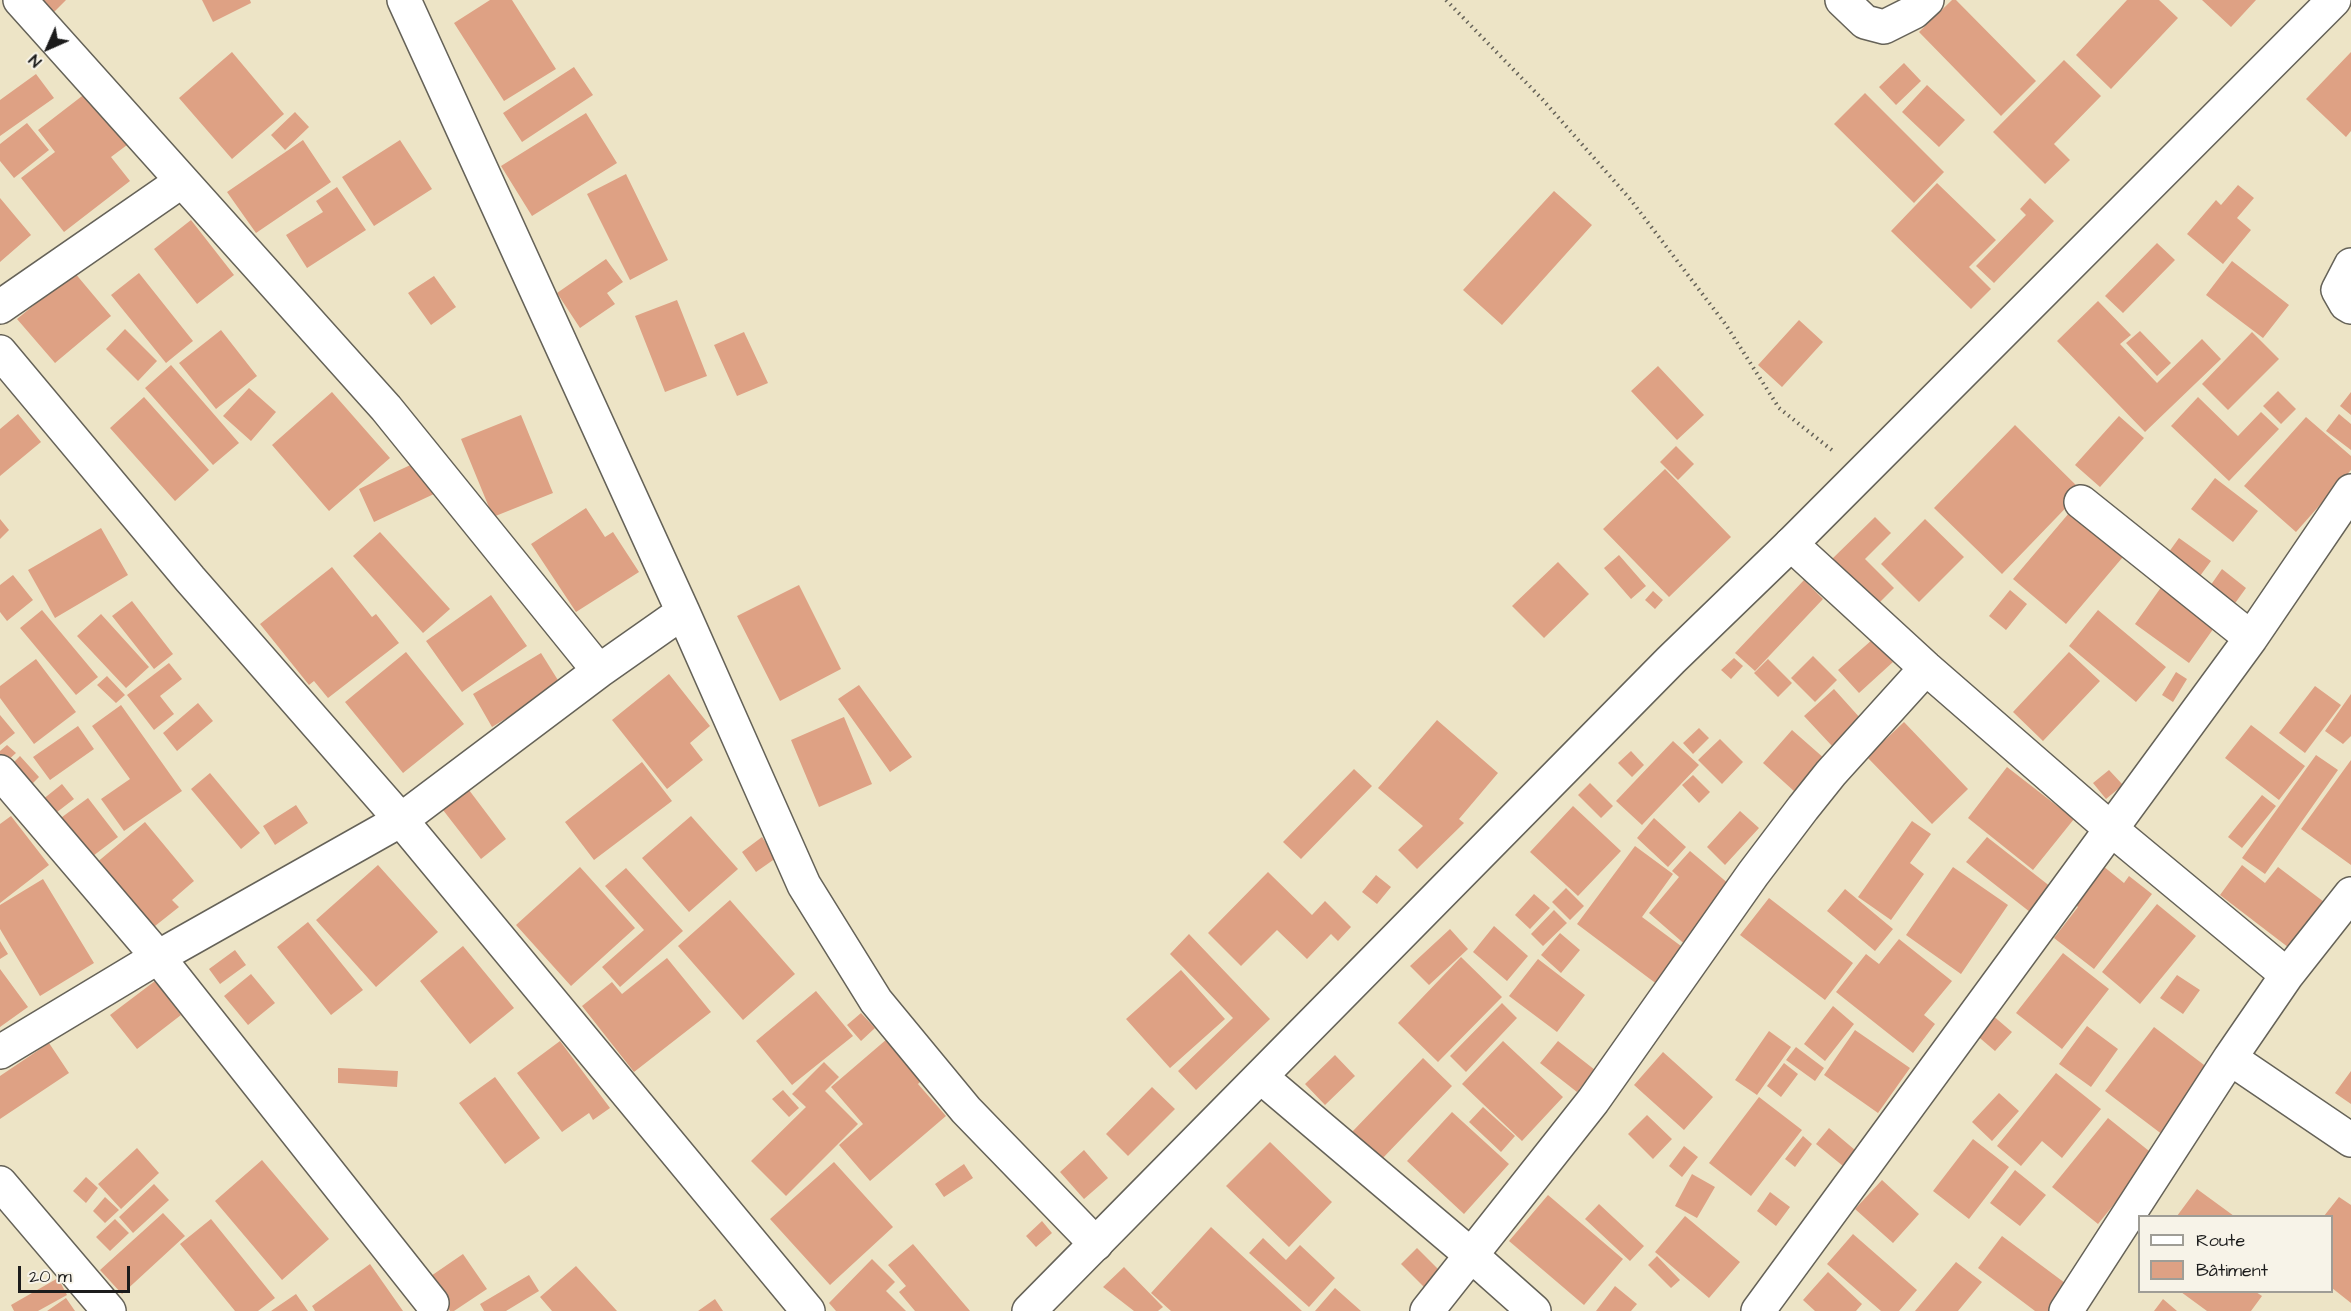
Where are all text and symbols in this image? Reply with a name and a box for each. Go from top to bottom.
north arrow [18,18,78,78]
text: N [24,49,47,72]
legend [2138,1215,2333,1293]
text: Route [2196,1228,2245,1253]
scale bar [21,1254,134,1292]
text: Bâtiment [2196,1258,2268,1283]
text: 20 m [29,1264,72,1289]

